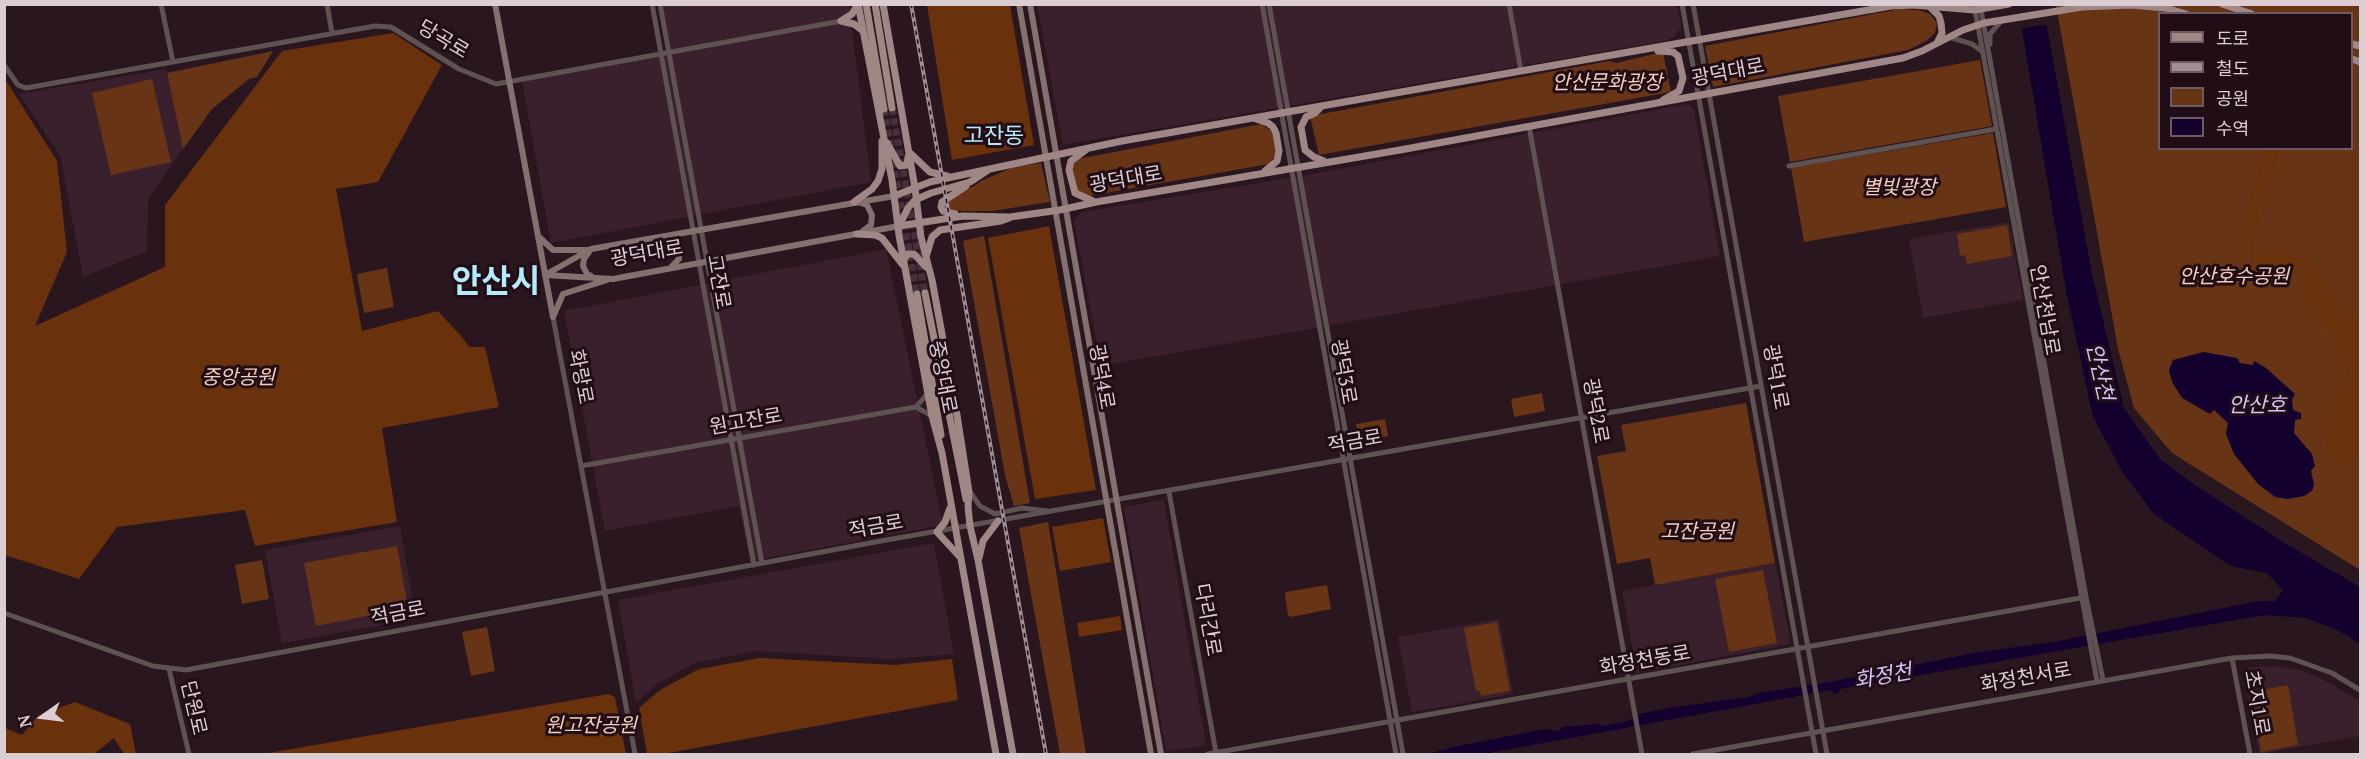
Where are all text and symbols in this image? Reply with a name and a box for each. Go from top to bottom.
legend [2158,12,2353,150]
street label: 당곡로 [413,15,473,65]
text: 도로 [2216,26,2249,50]
street label: 광덕대로 [1690,54,1766,92]
text: 철도 [2216,56,2249,80]
park label: 안산문화광장 [1552,71,1662,95]
text: 공원 [2216,86,2249,110]
text: 수역 [2216,116,2249,140]
district label: 고잔동 [964,124,1024,150]
street label: 광덕대로 [1088,162,1164,198]
park label: 별빛광장 [1862,176,1936,200]
street label: 광덕대로 [609,236,685,272]
street label: 고잔로 [701,253,735,311]
street label: 안산천남로 [2024,263,2064,357]
district label: 안산시 [452,264,540,302]
park label: 안산호수공원 [2179,265,2289,289]
street label: 광덕3로 [1325,337,1361,407]
street label: 중앙대로 [923,339,961,415]
water label: 안산천 [2080,341,2118,403]
street label: 광덕4로 [1083,342,1119,412]
street label: 광덕1로 [1757,342,1793,412]
street label: 화랑로 [563,348,597,406]
park label: 중앙공원 [201,366,275,390]
street label: 광덕2로 [1577,376,1613,446]
water label: 안산호 [2228,393,2286,419]
street label: 원고잔로 [708,404,784,440]
street label: 적금로 [1326,425,1384,459]
street label: 적금로 [847,510,905,544]
park label: 고잔공원 [1660,520,1734,544]
street label: 다리간로 [1189,582,1225,658]
street label: 적금로 [369,597,427,631]
street label: 화정천동로 [1598,641,1692,681]
street label: 화정천서로 [1979,658,2073,698]
water label: 화정천 [1852,660,1914,694]
street label: 초지1로 [2238,668,2274,738]
street label: 단원로 [175,678,211,738]
north arrow [12,687,72,747]
text: N [12,713,37,730]
park label: 원고잔공원 [545,714,637,738]

